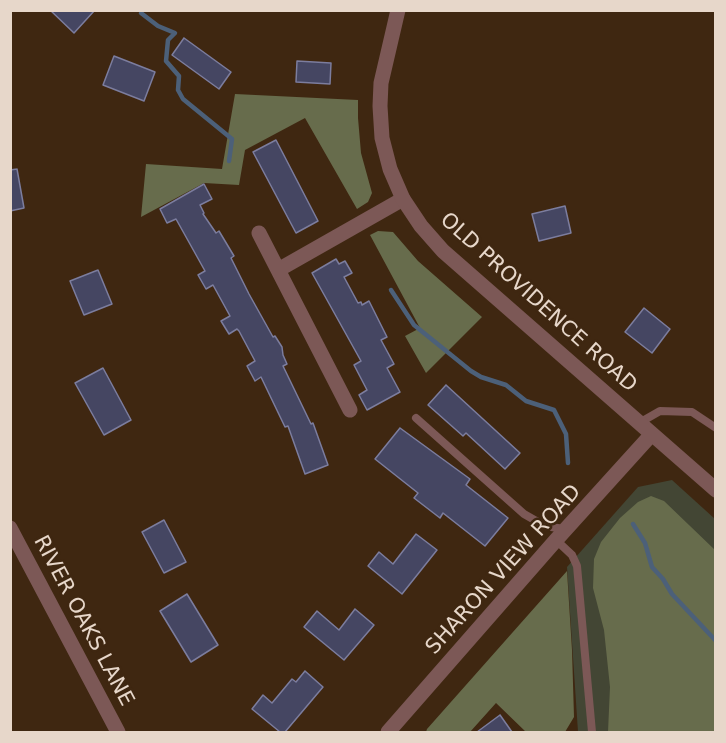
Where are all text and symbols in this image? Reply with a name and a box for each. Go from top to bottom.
street label: OLD PROVIDENCE ROAD [434,208,642,398]
street label: SHARON VIEW ROAD [421,480,587,660]
street label: RIVER OAKS LANE [27,531,139,711]

